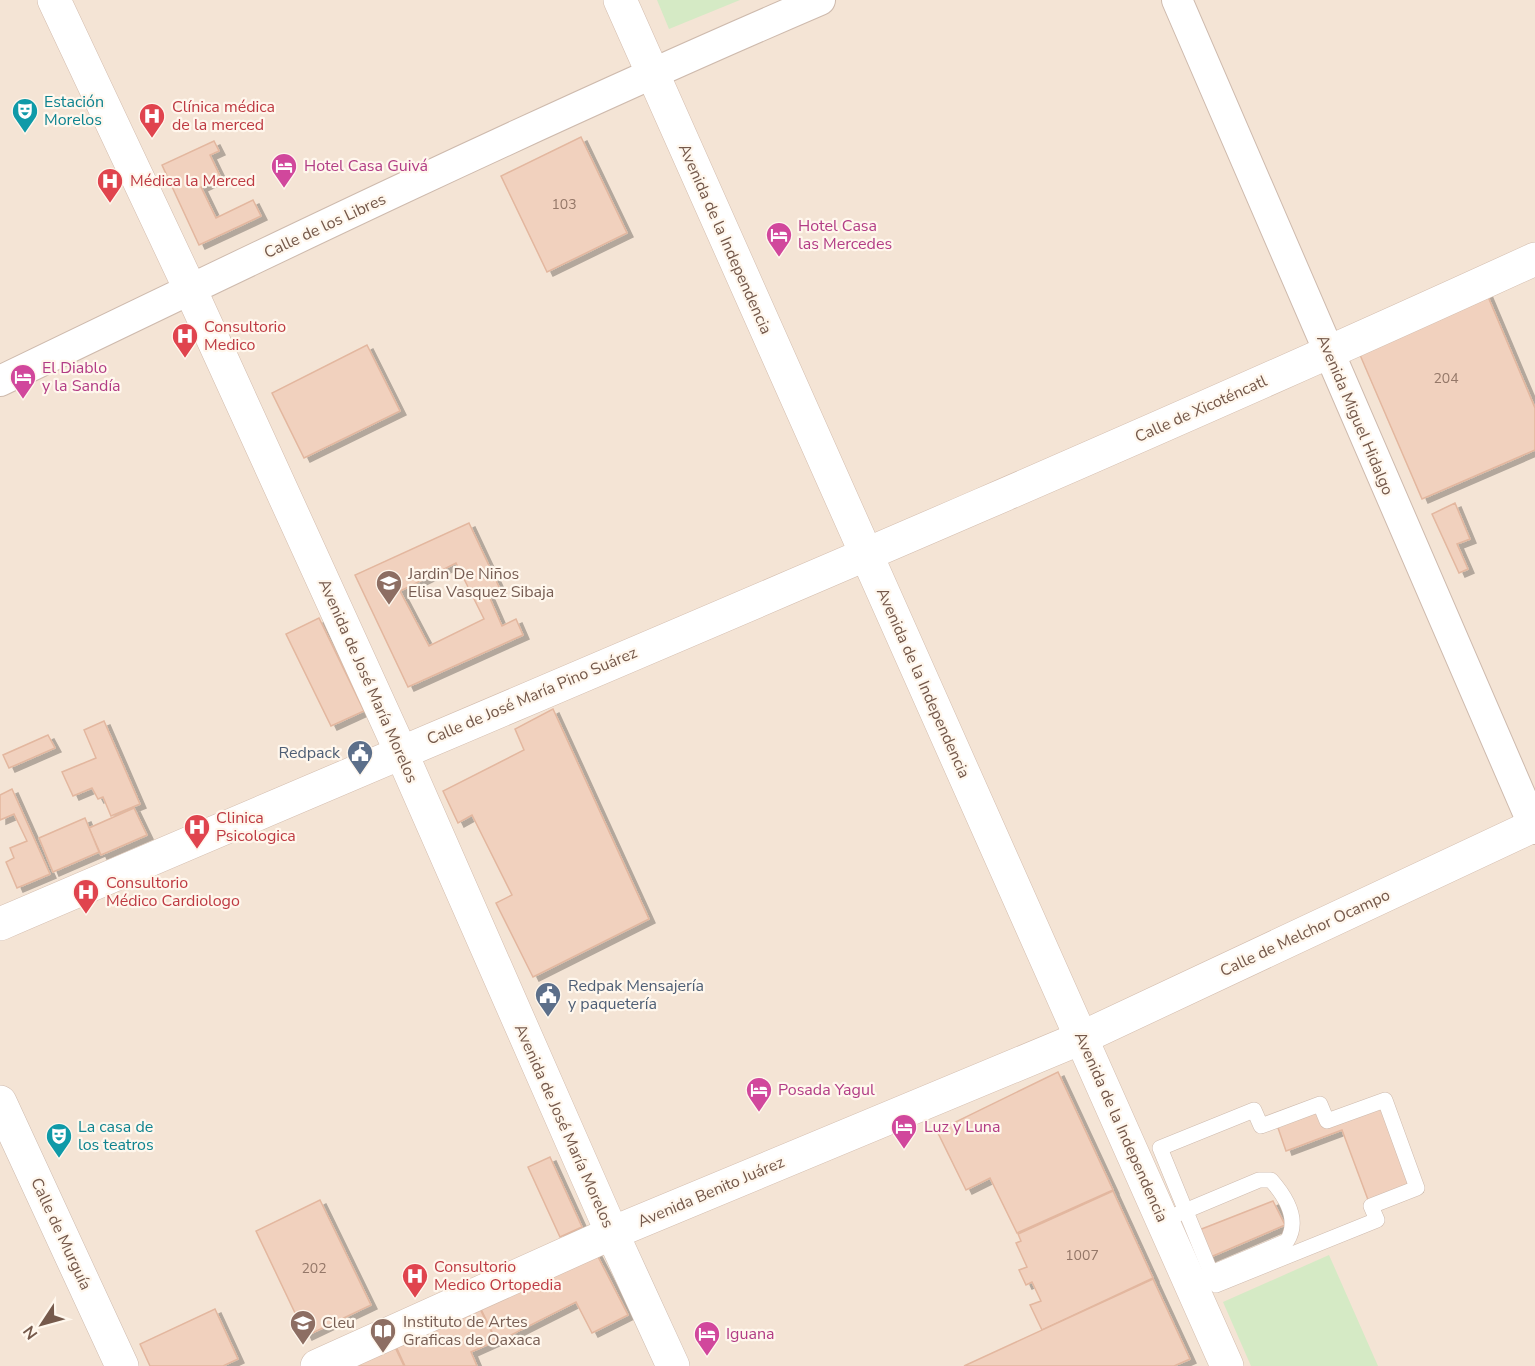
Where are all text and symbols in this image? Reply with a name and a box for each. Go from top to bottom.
place label: Estación Morelos [44,91,104,131]
theatre icon: Estación Morelos [10,96,40,134]
place label: Clínica médica de la merced [172,96,275,136]
hospital icon: Clínica médica de la merced [137,101,167,139]
street label: Avenida de la Independencia [673,140,777,338]
hotel icon: Hotel Casa Guivá [269,151,299,189]
place label: Hotel Casa Guivá [304,155,428,177]
hospital icon: Médica la Merced [95,166,125,204]
place label: Médica la Merced [130,170,255,192]
street label: Calle de los Libres [261,188,389,264]
house number: 103 [551,195,577,214]
place label: Hotel Casa las Mercedes [798,215,892,255]
hotel icon: Hotel Casa las Mercedes [764,220,794,258]
place label: Consultorio Medico [204,316,286,356]
hospital icon: Consultorio Medico [170,321,200,359]
street label: Avenida Miguel Hidalgo [1311,331,1399,499]
place label: El Diablo y la Sandía [42,357,121,397]
hotel icon: El Diablo y la Sandía [8,362,38,400]
house number: 204 [1433,369,1459,388]
street label: Calle de Xicoténcatl [1131,370,1271,448]
place label: Jardin De Niños Elisa Vasquez Sibaja [407,563,554,603]
school or university icon: Jardin De Niños Elisa Vasquez Sibaja [374,568,404,606]
street label: Avenida de José María Morelos [313,576,423,786]
street label: Avenida de la Independencia [871,584,975,782]
street label: Calle de José María Pino Suárez [424,642,640,750]
public building icon: Redpack [345,738,375,776]
place label: Redpack [278,742,341,764]
place label: Clinica Psicologica [216,807,296,847]
hospital icon: Clinica Psicologica [182,812,212,850]
place label: Consultorio Médico Cardiologo [106,872,240,912]
hospital icon: Consultorio Médico Cardiologo [71,877,101,915]
street label: Calle de Melchor Ocampo [1216,884,1394,982]
place label: Redpak Mensajería y paquetería [568,975,704,1015]
public building icon: Redpak Mensajería y paquetería [533,980,563,1018]
street label: Avenida de José María Morelos [509,1021,619,1231]
street label: Avenida de la Independencia [1069,1028,1173,1226]
hotel icon: Posada Yagul [744,1075,774,1113]
place label: Posada Yagul [778,1079,875,1101]
hotel icon: Luz y Luna [889,1112,919,1150]
place label: La casa de los teatros [78,1116,154,1156]
place label: Luz y Luna [924,1116,1000,1138]
theatre icon: La casa de los teatros [44,1121,74,1159]
street label: Avenida Benito Juárez [634,1151,788,1233]
street label: Calle de Murguía [25,1174,97,1294]
house number: 1007 [1065,1246,1099,1265]
place label: Consultorio Medico Ortopedia [434,1256,562,1296]
house number: 202 [301,1259,327,1278]
hospital icon: Consultorio Medico Ortopedia [400,1261,430,1299]
north arrow [12,1294,72,1354]
school or university icon: Cleu [288,1308,318,1346]
place label: Instituto de Artes Graficas de Oaxaca [403,1311,541,1351]
place label: Cleu [322,1312,355,1334]
library icon: Instituto de Artes Graficas de Oaxaca [368,1316,398,1354]
hotel icon: Iguana [692,1319,722,1357]
text: N [18,1321,43,1344]
place label: Iguana [726,1323,775,1345]

